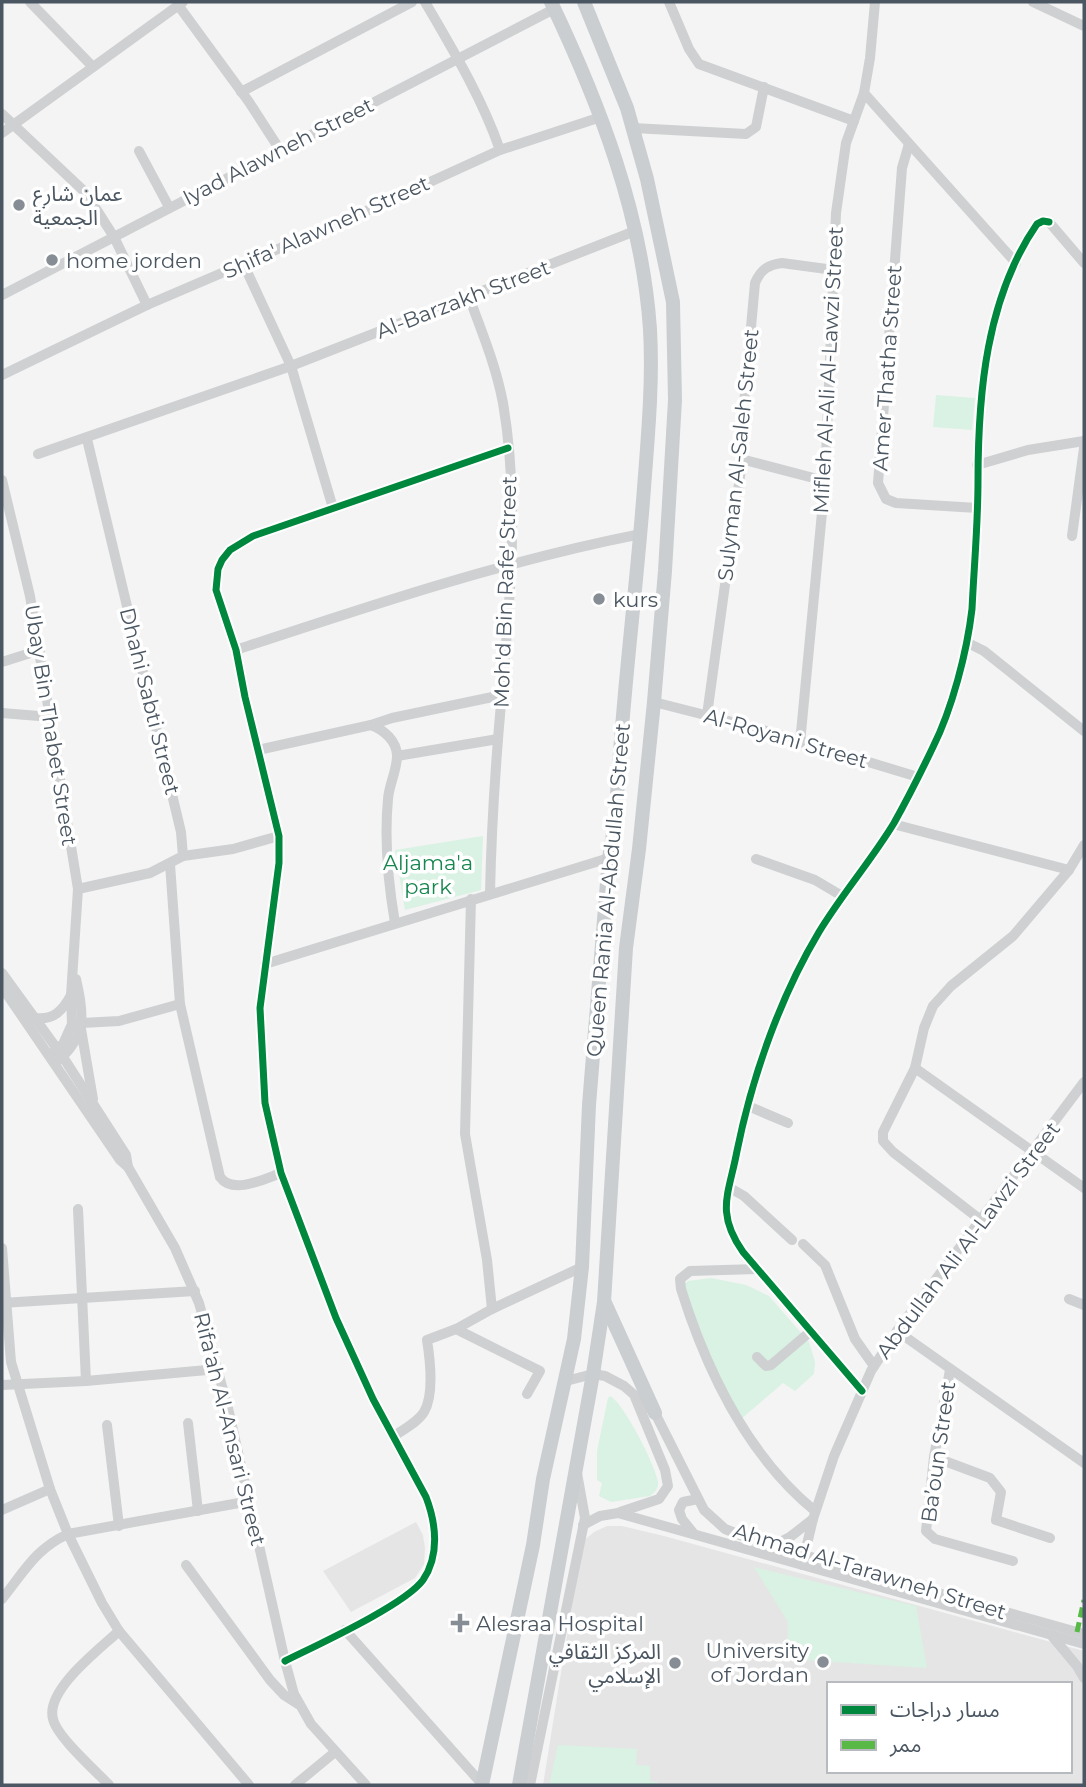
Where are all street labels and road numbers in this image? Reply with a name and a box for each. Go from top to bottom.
street label: Iyad Alawneh Street [178,92,378,210]
street label: Shifa' Alawneh Street [219,170,433,284]
street label: Mifleh Al-Ali Al-Lawzi Street [808,226,848,514]
street label: Al-Barzakh Street [373,254,553,344]
street label: Amer Thatha Street [867,264,907,472]
street label: Sulyman Al-Saleh Street [712,328,764,582]
street label: Moh'd Bin Rafe' Street [488,476,522,708]
street label: Ubay Bin Thabet Street [20,603,82,847]
street label: Dhahi Sabti Street [115,605,185,797]
street label: Al-Royani Street [701,703,871,773]
street label: Queen Rania Al-Abdullah Street [581,722,635,1058]
street label: Abdullah Ali Al-Lawzi Street [871,1117,1065,1363]
street label: Rifa'ah Al-Ansari Street [189,1310,271,1548]
street label: Ba’oun Street [916,1380,960,1524]
street label: Ahmad Al-Tarawneh Street [731,1518,1009,1624]

